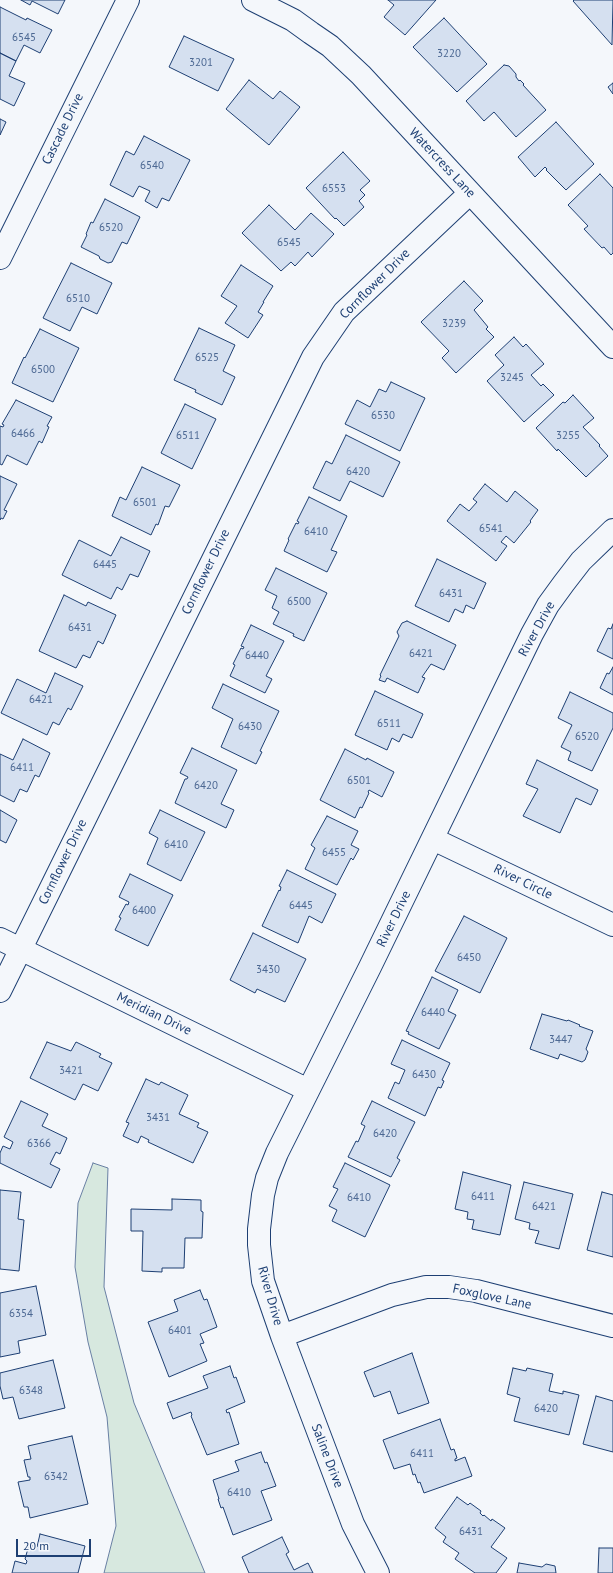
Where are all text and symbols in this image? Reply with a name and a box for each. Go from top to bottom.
house number: 6545 [12,31,36,45]
house number: 3220 [437,47,461,61]
house number: 3201 [189,56,213,70]
street label: Cascade Drive [39,91,87,167]
street label: Watercress Lane [406,125,478,201]
house number: 6540 [140,159,164,173]
house number: 6553 [322,182,346,196]
house number: 6520 [99,221,123,235]
house number: 6545 [277,236,301,250]
street label: Cornflower Drive [337,246,413,322]
house number: 6510 [66,292,90,306]
house number: 3239 [442,317,466,331]
house number: 6525 [195,351,219,365]
house number: 6500 [31,363,55,377]
house number: 3245 [500,371,524,385]
house number: 6530 [371,409,395,423]
house number: 6466 [11,427,35,441]
house number: 6511 [176,429,200,443]
house number: 3255 [556,429,580,443]
house number: 6420 [346,465,370,479]
house number: 6501 [133,496,157,510]
house number: 6541 [479,522,503,536]
house number: 6410 [304,525,328,539]
street label: Cornflower Drive [179,527,233,617]
house number: 6445 [93,558,117,572]
house number: 6431 [439,587,463,601]
house number: 6500 [287,595,311,609]
street label: River Drive [515,599,559,659]
house number: 6431 [68,621,92,635]
house number: 6421 [409,647,433,661]
house number: 6440 [245,649,269,663]
house number: 6421 [29,693,53,707]
house number: 6511 [377,717,401,731]
house number: 6430 [238,720,262,734]
house number: 6520 [575,730,599,744]
house number: 6411 [10,761,34,775]
house number: 6501 [347,774,371,788]
house number: 6420 [194,779,218,793]
street label: Cornflower Drive [36,817,90,907]
house number: 6410 [164,838,188,852]
house number: 6455 [322,846,346,860]
street label: River Circle [491,861,555,903]
street label: River Drive [374,888,414,950]
house number: 6445 [289,899,313,913]
house number: 6400 [132,904,156,918]
house number: 6450 [457,951,481,965]
house number: 3430 [256,963,280,977]
street label: Meridian Drive [114,989,194,1039]
house number: 6440 [421,1006,445,1020]
house number: 3447 [549,1033,573,1047]
house number: 3421 [59,1064,83,1078]
house number: 6430 [412,1068,436,1082]
house number: 3431 [146,1111,170,1125]
house number: 6420 [373,1127,397,1141]
house number: 6366 [27,1137,51,1151]
house number: 6411 [471,1190,495,1204]
house number: 6410 [347,1191,371,1205]
house number: 6421 [532,1200,556,1214]
street label: River Drive [254,1265,286,1327]
street label: Foxglove Lane [451,1281,533,1313]
house number: 6354 [9,1307,33,1321]
house number: 6401 [168,1324,192,1338]
house number: 6348 [19,1384,43,1398]
house number: 6420 [534,1402,558,1416]
street label: Saline Drive [308,1422,346,1490]
house number: 6411 [410,1447,434,1461]
house number: 6342 [44,1470,68,1484]
house number: 6410 [227,1486,251,1500]
house number: 6431 [459,1525,483,1539]
scale bar [18,1531,93,1557]
text: 20 m [23,1538,49,1553]

